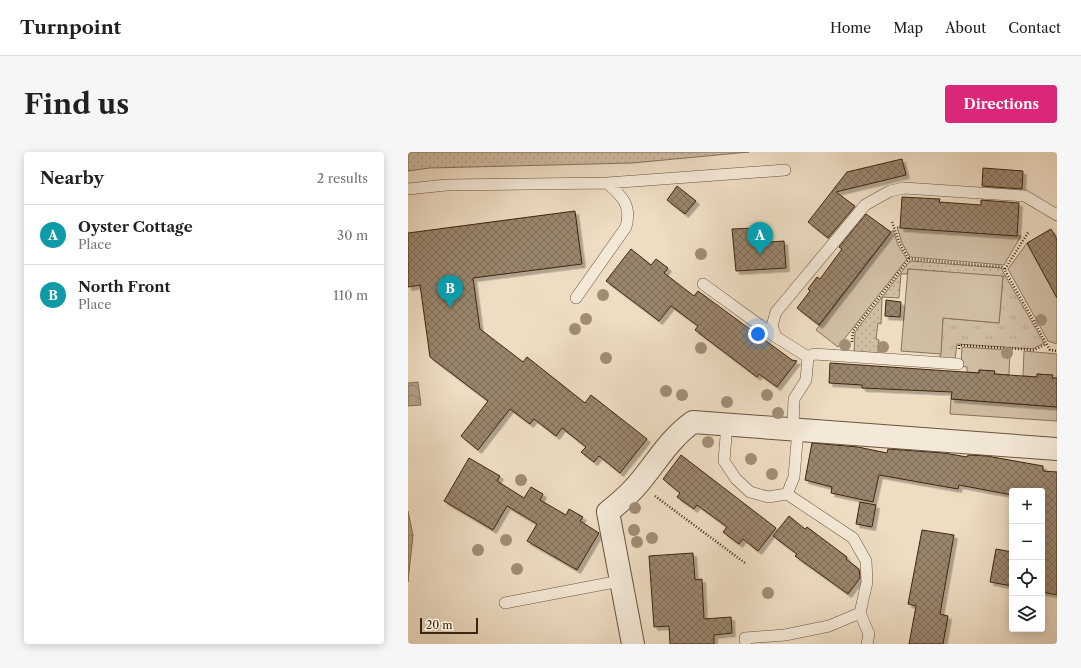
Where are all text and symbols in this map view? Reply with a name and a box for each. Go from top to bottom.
text: Turnpoint [20,16,121,39]
text: Home [830,19,871,37]
text: Map [893,19,923,37]
text: About [945,19,986,37]
text: Contact [1008,19,1061,37]
button: Directions [945,85,1057,123]
text: Find us [24,87,129,121]
text: Nearby [40,168,104,188]
text: 2 results [317,170,368,186]
text: Oyster Cottage [78,217,193,236]
pin: A [747,222,773,255]
text: A [48,227,58,243]
text: 30 m [337,227,368,243]
text: Place [78,236,111,252]
pin: B [437,275,463,308]
text: North Front [78,277,171,296]
text: B [48,287,58,303]
text: 110 m [333,287,368,303]
text: Place [78,296,111,312]
your location [748,324,768,344]
map controls [1009,488,1045,632]
button: + [1009,488,1045,524]
button: − [1009,524,1045,560]
button: locate [1009,560,1045,596]
button: layers [1009,596,1045,632]
scale bar [420,616,478,635]
text: 20 m [426,618,452,632]

